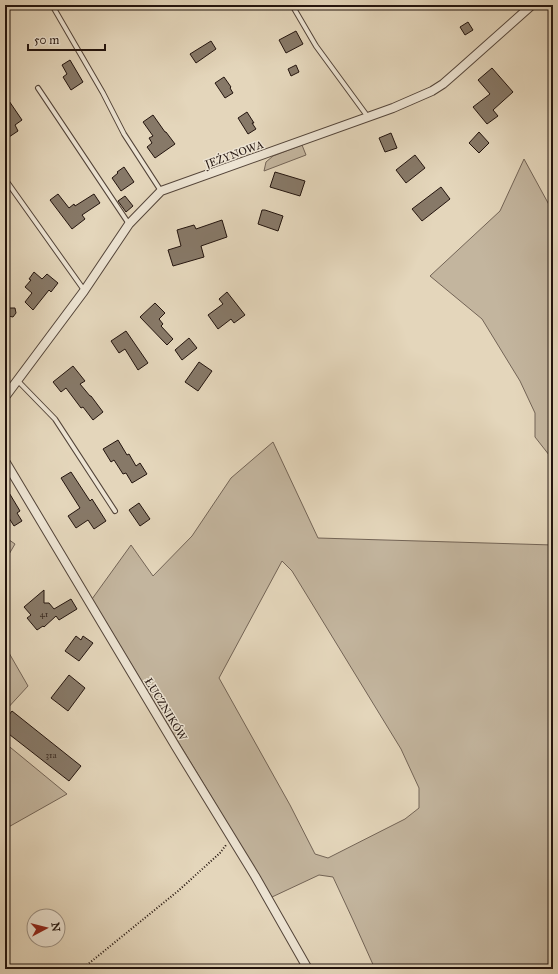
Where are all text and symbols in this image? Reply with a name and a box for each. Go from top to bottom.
scale bar [28,26,105,52]
text: 50 m [34,33,59,47]
street label: JEŻYNOWA [202,137,266,172]
house number: 41 [40,608,49,619]
street label: ŁUCZNIKÓW [142,675,191,744]
house number: 31a [46,749,57,760]
north arrow [26,908,66,948]
text: N [48,921,63,933]

